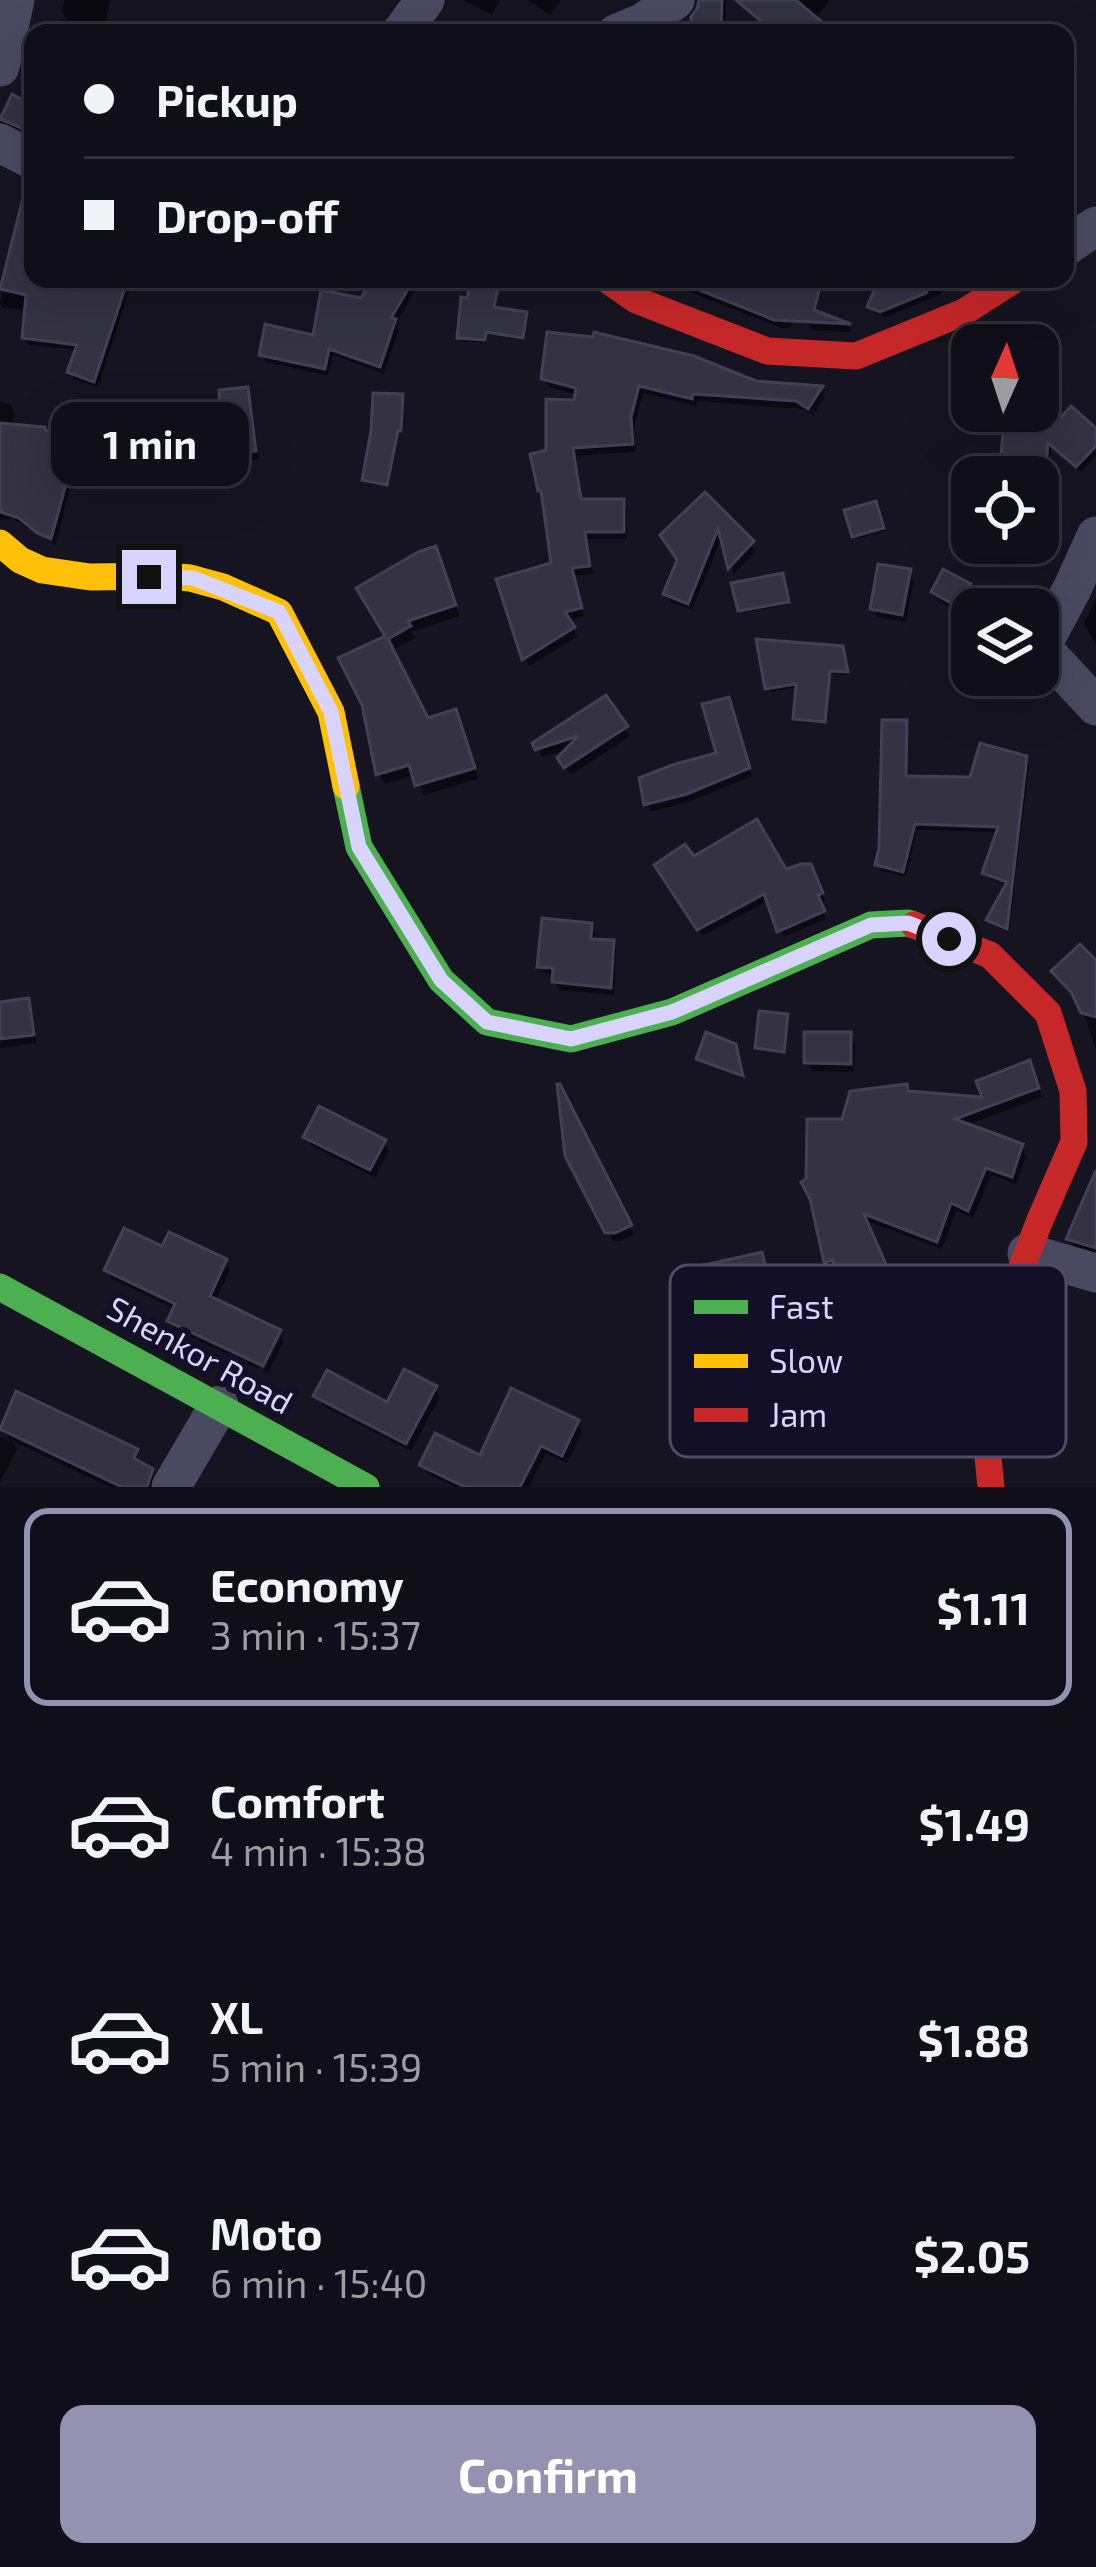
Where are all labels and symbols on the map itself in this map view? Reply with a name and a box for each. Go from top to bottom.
north arrow [951,324,1059,432]
callout: 1 min [50,403,248,487]
route end [122,550,176,604]
route start [922,912,976,966]
legend [670,1265,1066,1457]
text: Fast [769,1286,833,1326]
street label: Shenkor Road [101,1287,300,1421]
text: Slow [769,1340,843,1380]
text: Jam [769,1394,827,1434]

